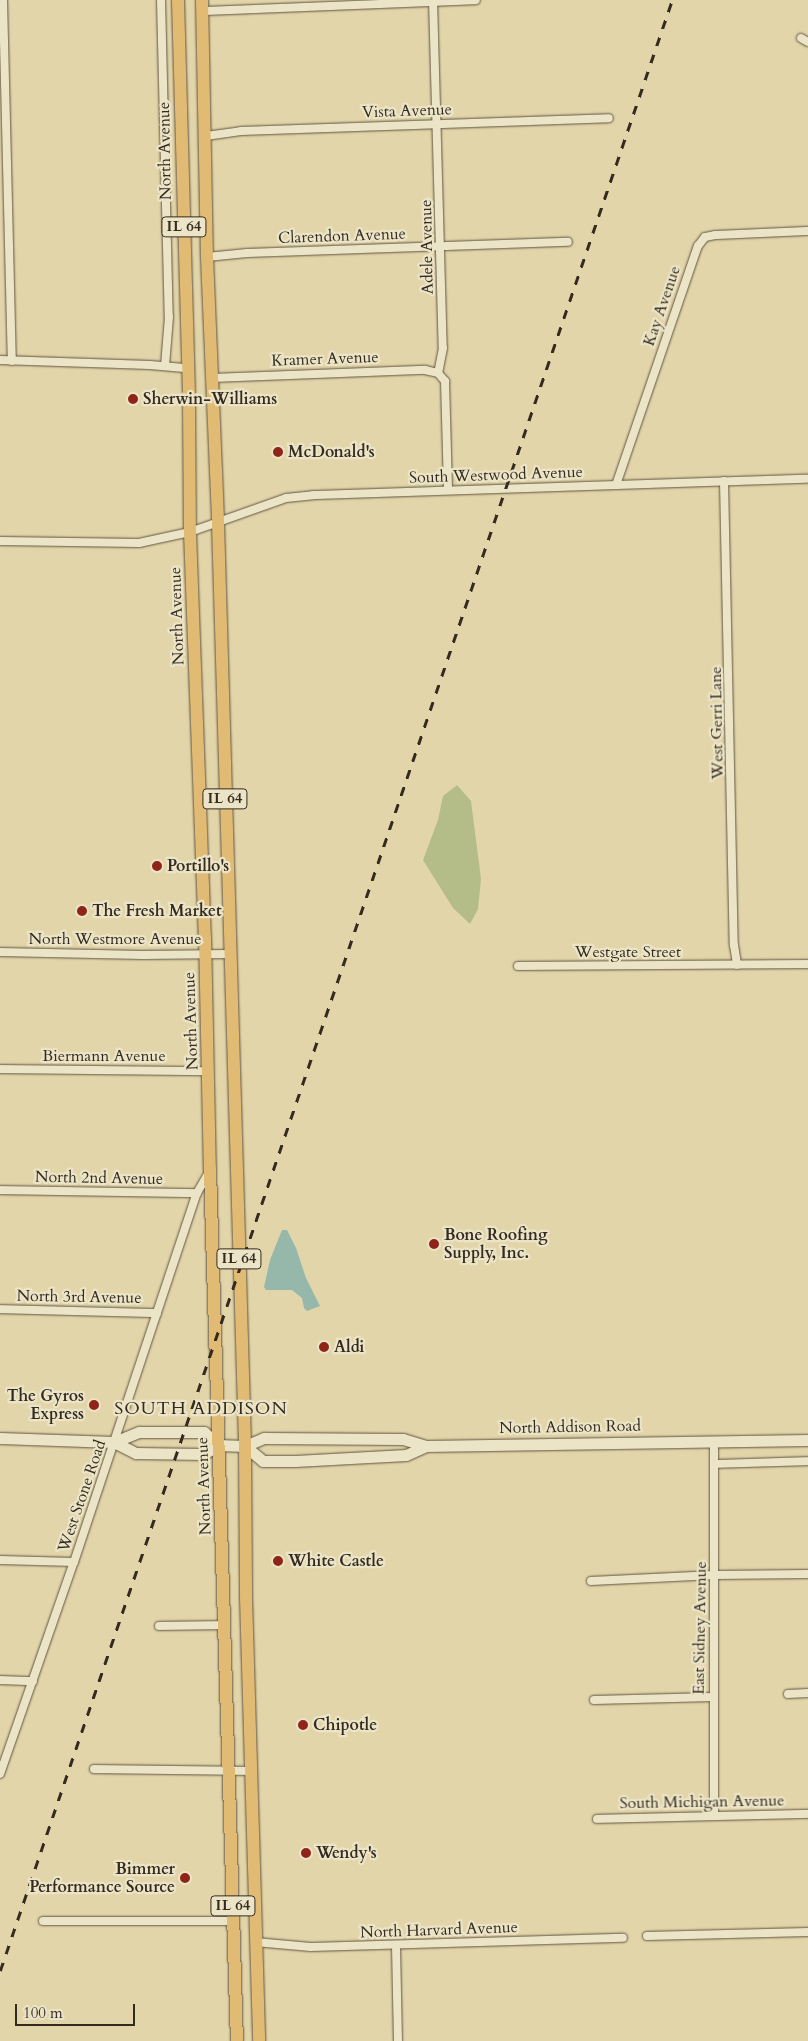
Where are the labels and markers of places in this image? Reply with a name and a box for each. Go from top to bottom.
place label: Sherwin-Williams [143,389,277,409]
marker: Sherwin-Williams [127,393,139,405]
place label: McDonald's [288,442,375,462]
marker: McDonald's [272,446,284,458]
place label: Portillo's [167,856,229,876]
marker: Portillo's [151,860,163,872]
place label: The Fresh Market [92,901,222,921]
marker: The Fresh Market [76,905,88,917]
place label: Bone Roofing Supply, Inc. [444,1225,548,1263]
marker: Bone Roofing Supply, Inc. [428,1238,440,1250]
place label: Aldi [334,1337,364,1357]
marker: Aldi [318,1341,330,1353]
place label: The Gyros Express [7,1386,84,1424]
marker: The Gyros Express [88,1399,100,1411]
place label: White Castle [288,1551,384,1571]
marker: White Castle [272,1555,284,1567]
place label: Chipotle [313,1715,377,1735]
marker: Chipotle [297,1719,309,1731]
place label: Wendy's [316,1843,377,1863]
marker: Wendy's [300,1847,312,1859]
place label: Bimmer Performance Source [29,1859,175,1897]
marker: Bimmer Performance Source [179,1872,191,1884]

